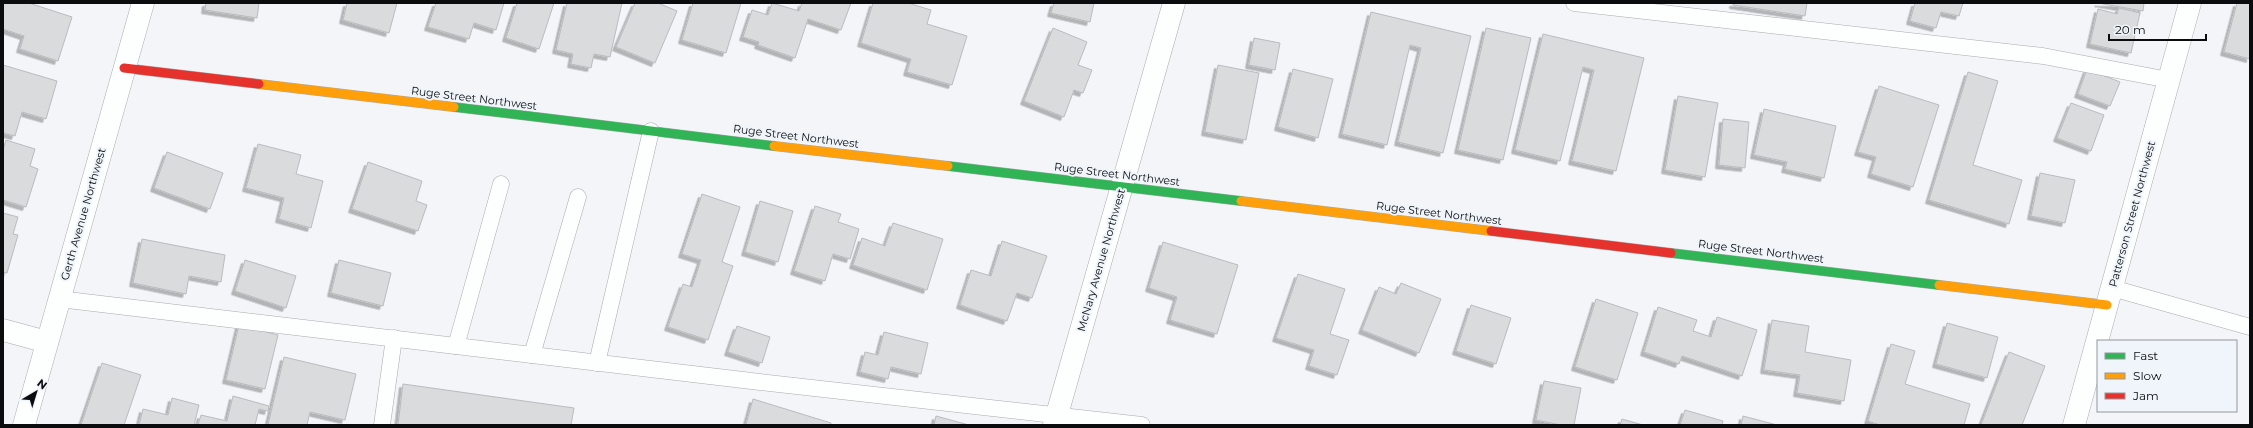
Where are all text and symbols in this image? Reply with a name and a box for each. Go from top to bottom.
scale bar [2109,16,2206,42]
text: 20 m [2115,22,2146,37]
street label: Ruge Street Northwest [410,83,538,113]
street label: Ruge Street Northwest [732,121,860,151]
street label: Patterson Street Northwest [2106,139,2158,289]
street label: Gerth Avenue Northwest [57,146,109,282]
street label: Ruge Street Northwest [1053,159,1181,189]
street label: McNary Avenue Northwest [1074,186,1128,333]
street label: Ruge Street Northwest [1375,198,1503,228]
street label: Ruge Street Northwest [1697,236,1825,266]
legend [2097,340,2237,412]
text: Fast [2133,348,2158,363]
text: Slow [2133,368,2162,383]
north arrow [16,372,56,412]
text: N [34,376,50,392]
text: Jam [2132,388,2159,403]

